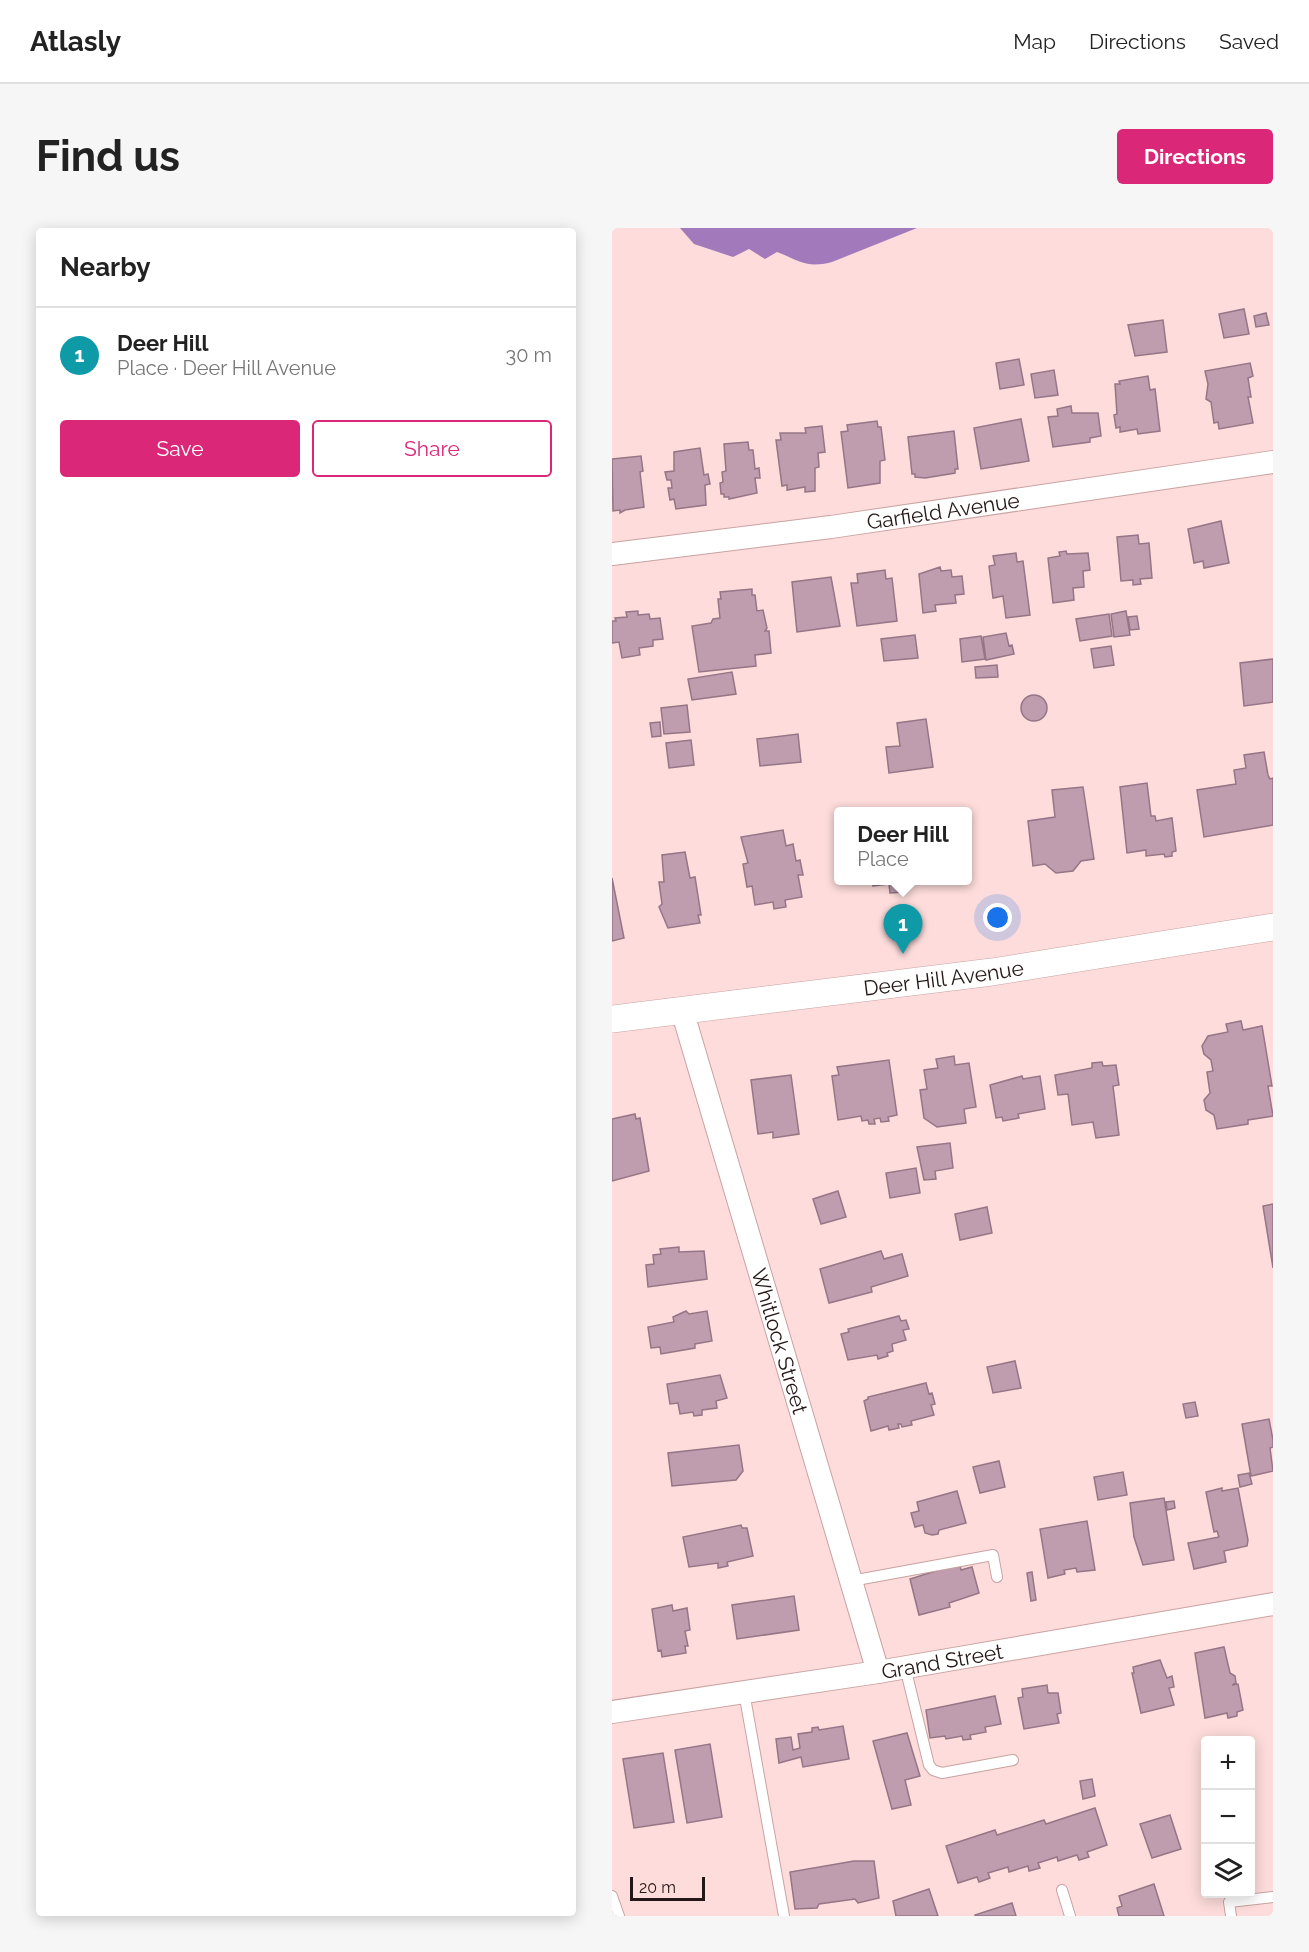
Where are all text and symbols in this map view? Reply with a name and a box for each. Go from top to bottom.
text: Atlasly [30,25,121,58]
text: Map [1013,29,1056,54]
text: Directions [1089,29,1186,54]
text: Saved [1219,29,1279,54]
button: Directions [1117,129,1273,184]
text: Find us [36,132,180,181]
text: Nearby [60,252,150,282]
text: Deer Hill [117,330,208,356]
text: 1 [75,343,84,367]
text: 30 m [506,343,552,367]
text: Place · Deer Hill Avenue [117,356,336,380]
button: Save [60,420,300,477]
button: Share [312,420,552,477]
street label: Garfield Avenue [865,487,1021,534]
popup [834,807,972,885]
text: Deer Hill [857,821,949,847]
text: Place [857,847,909,871]
your location [983,903,1012,932]
pin: 1 [884,904,922,954]
street label: Deer Hill Avenue [862,955,1025,1000]
street label: Whitlock Street [747,1265,813,1416]
street label: Grand Street [879,1638,1005,1684]
map controls [1201,1736,1255,1898]
button: + [1201,1736,1255,1790]
button: − [1201,1790,1255,1844]
button: layers [1201,1844,1255,1898]
scale bar [630,1874,705,1902]
text: 20 m [639,1878,676,1897]

